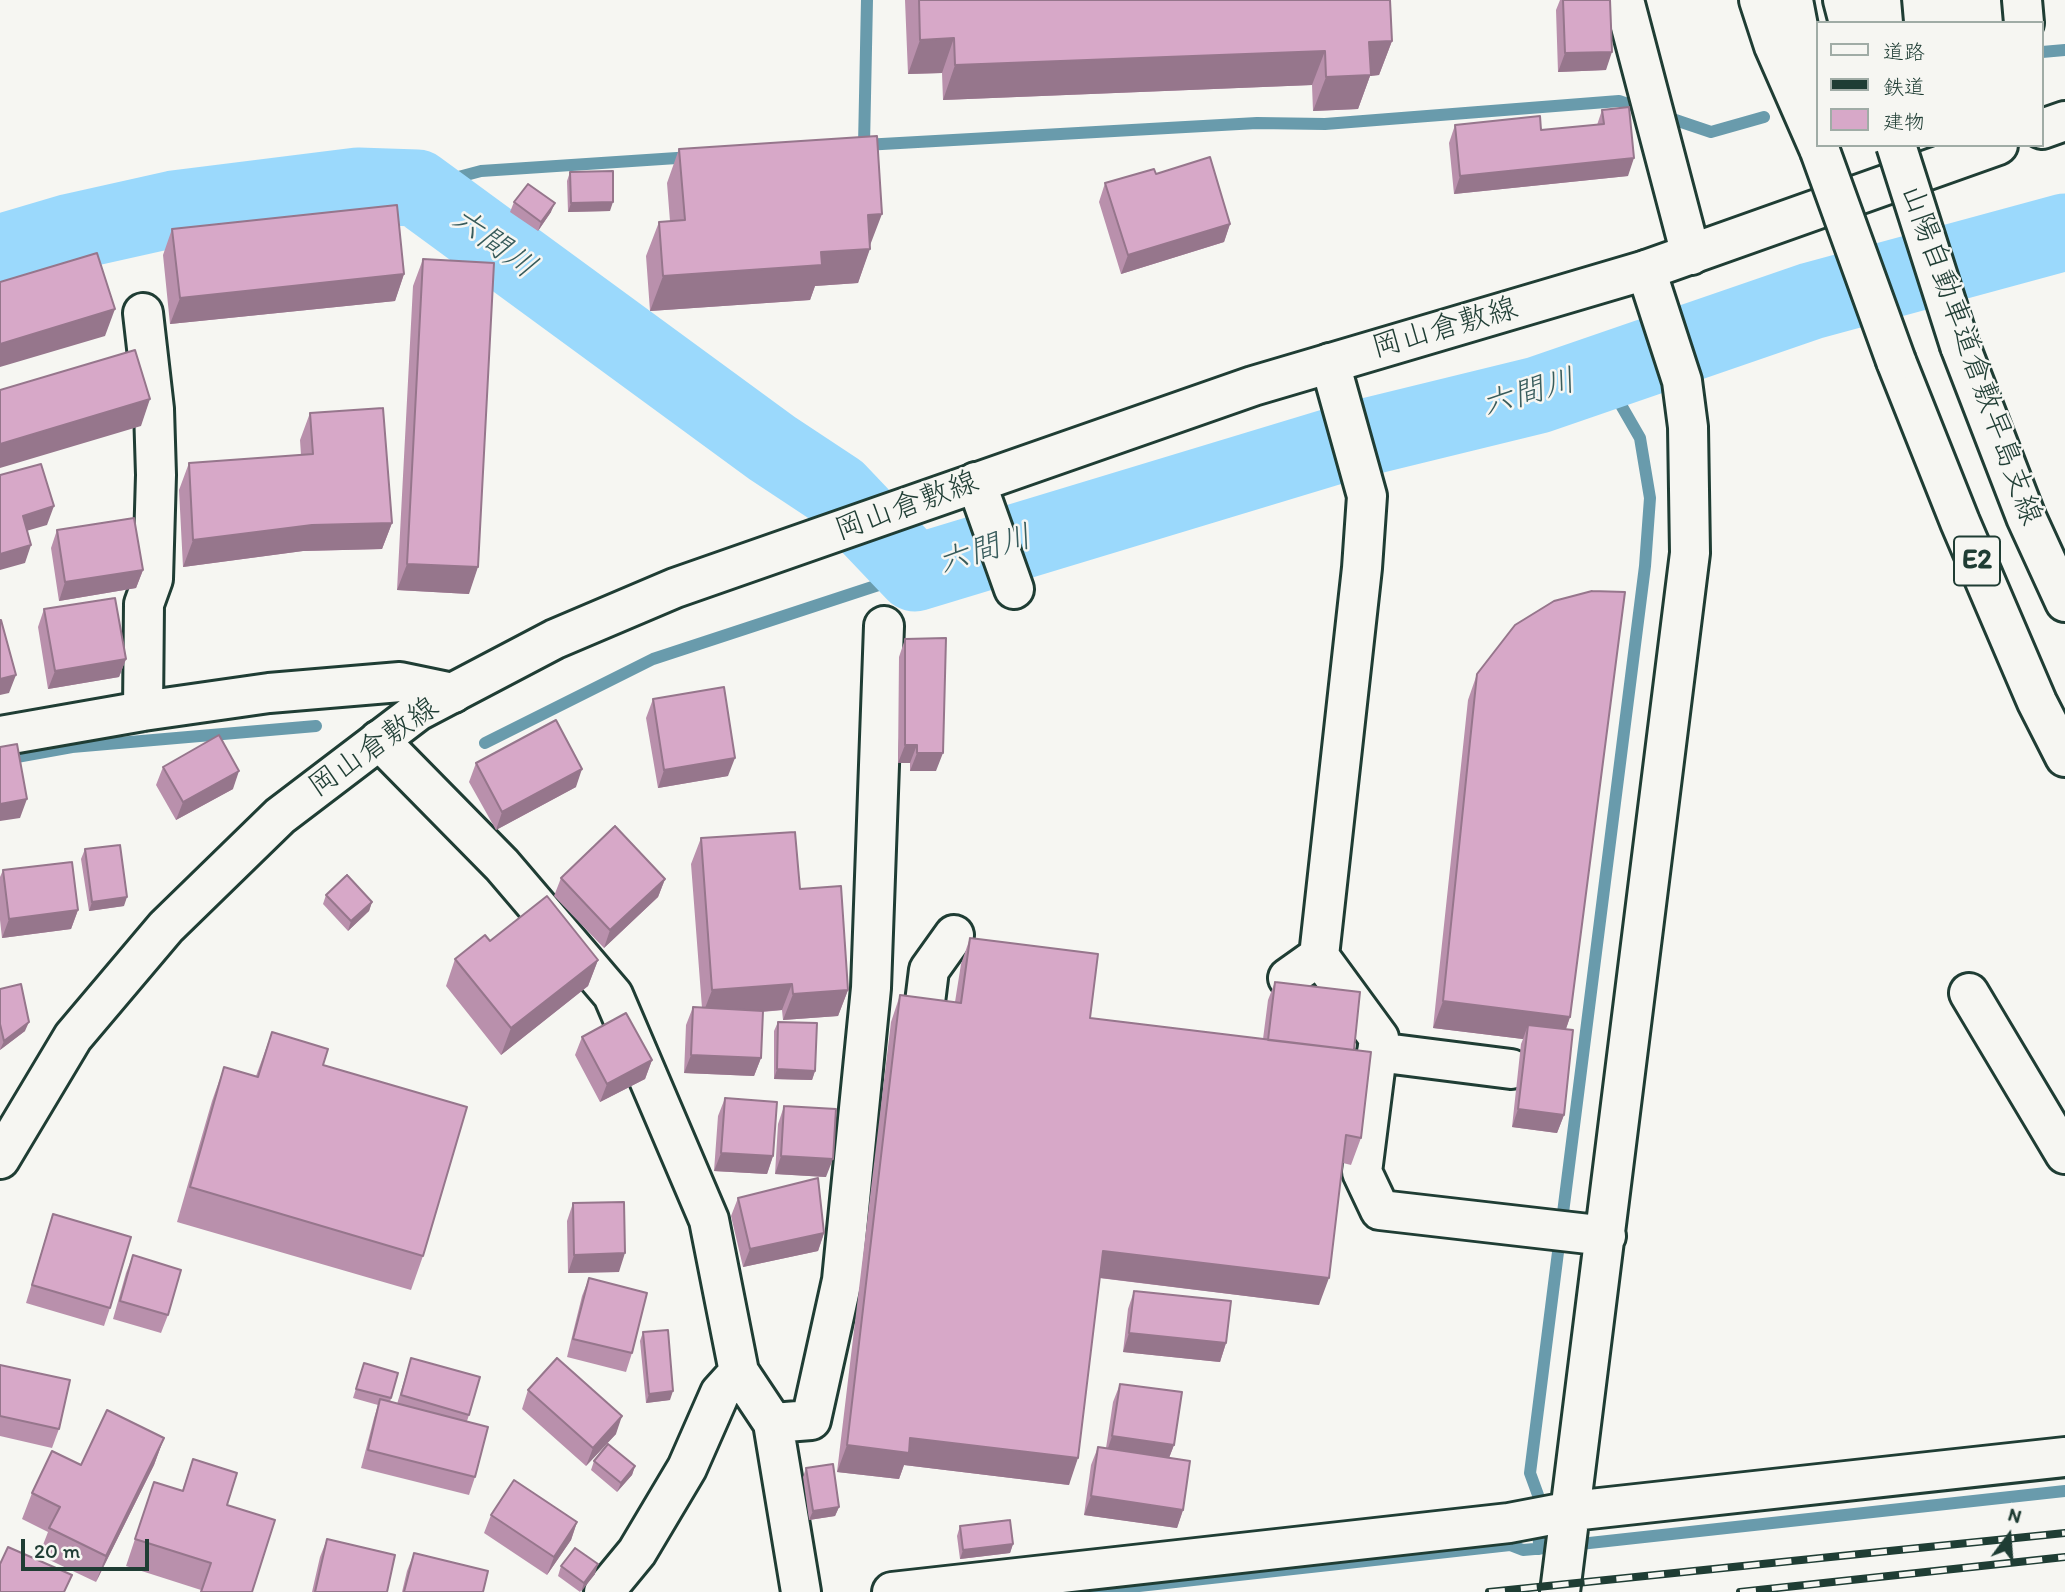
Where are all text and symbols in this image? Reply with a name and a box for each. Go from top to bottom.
legend [1816,21,2044,147]
text: 道路 [1883,39,1925,64]
text: 鉄道 [1883,74,1925,99]
text: 建物 [1883,109,1925,134]
street label: 山陽自動車道倉敷早島支線 [1892,180,2048,530]
water label: 六間川 [443,200,543,288]
street label: 岡山倉敷線 [1368,291,1522,367]
water label: 六間川 [1478,362,1580,426]
street label: 岡山倉敷線 [830,464,984,550]
water label: 六間川 [933,519,1037,583]
road number: E2 [1954,536,2000,586]
street label: 岡山倉敷線 [302,690,446,806]
north arrow [1974,1501,2044,1571]
text: N [2006,1503,2024,1528]
scale bar [24,1526,152,1570]
text: 20 m [34,1538,80,1563]

